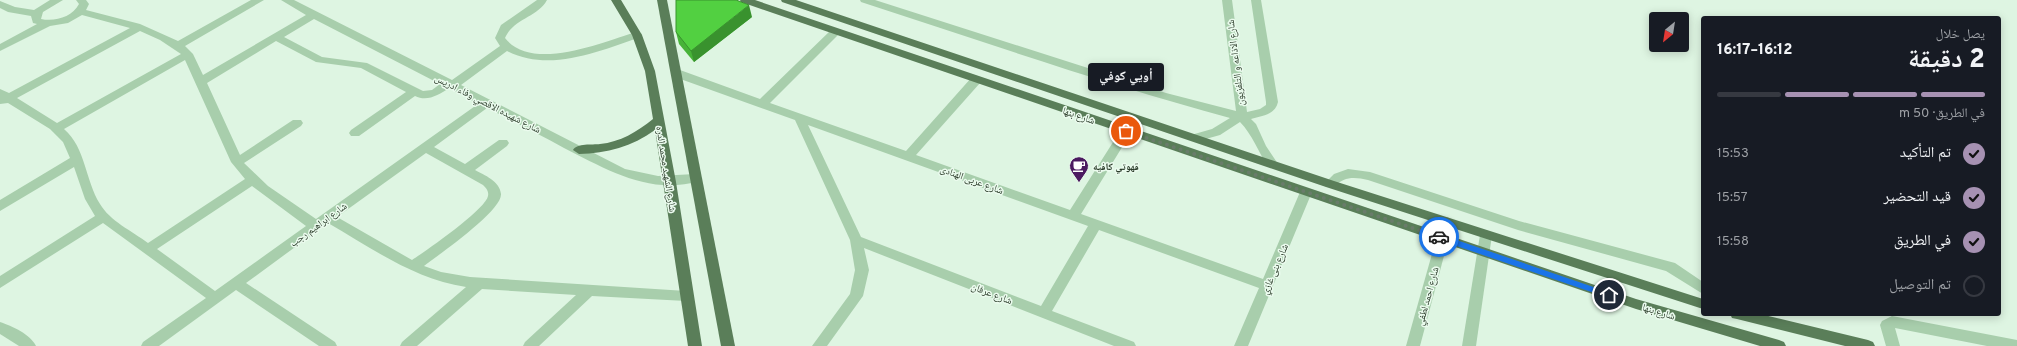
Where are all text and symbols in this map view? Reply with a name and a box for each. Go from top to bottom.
north arrow [1649,12,1689,52]
map controls [1649,12,1689,52]
street label: شارع الاذاعه و التلفزيون [1225,19,1248,107]
text: يصل خلال [1936,27,1985,43]
text: 16:12–16:17 [1717,41,1792,60]
text: 2 دقيقة [1908,44,1985,77]
callout: أويي كوفي [1088,63,1164,91]
text: أويي كوفي [1099,69,1153,85]
street label: شارع شهيده الاقصي وفاء ادريس [432,72,543,137]
street label: شارع بنها [1061,105,1097,128]
text: في الطريق · 50 m [1899,106,1985,122]
pin [1109,114,1143,148]
icon: bag [1115,120,1137,142]
street label: شارع الشهيد محمد الدره [652,125,679,213]
icon: check [1963,143,1985,165]
text: تم التأكيد [1900,144,1951,163]
text: 15:53 [1717,146,1749,162]
cafe icon: قهوتي كافيه [1068,155,1090,183]
place label: قهوتي كافيه [1093,161,1139,174]
street label: شارع عربى الهنادى [938,163,1005,198]
icon: check [1963,187,1985,209]
text: قيد التحضير [1883,188,1951,207]
text: 15:57 [1717,190,1748,206]
street label: شارع ابراهيم رجب [288,200,350,250]
courier [1419,217,1459,257]
icon: car [1428,226,1450,248]
icon: check [1963,231,1985,253]
text: في الطريق [1894,232,1951,251]
text: 15:58 [1717,234,1749,250]
street label: شارع بنى غازي [1259,242,1293,297]
street label: شارع احمد لطفي [1414,265,1443,327]
text: تم التوصيل [1889,276,1951,295]
pin [1592,278,1626,312]
street label: شارع عرفان [969,281,1014,308]
icon: home [1598,284,1620,306]
street label: شارع بنها [1641,301,1677,324]

